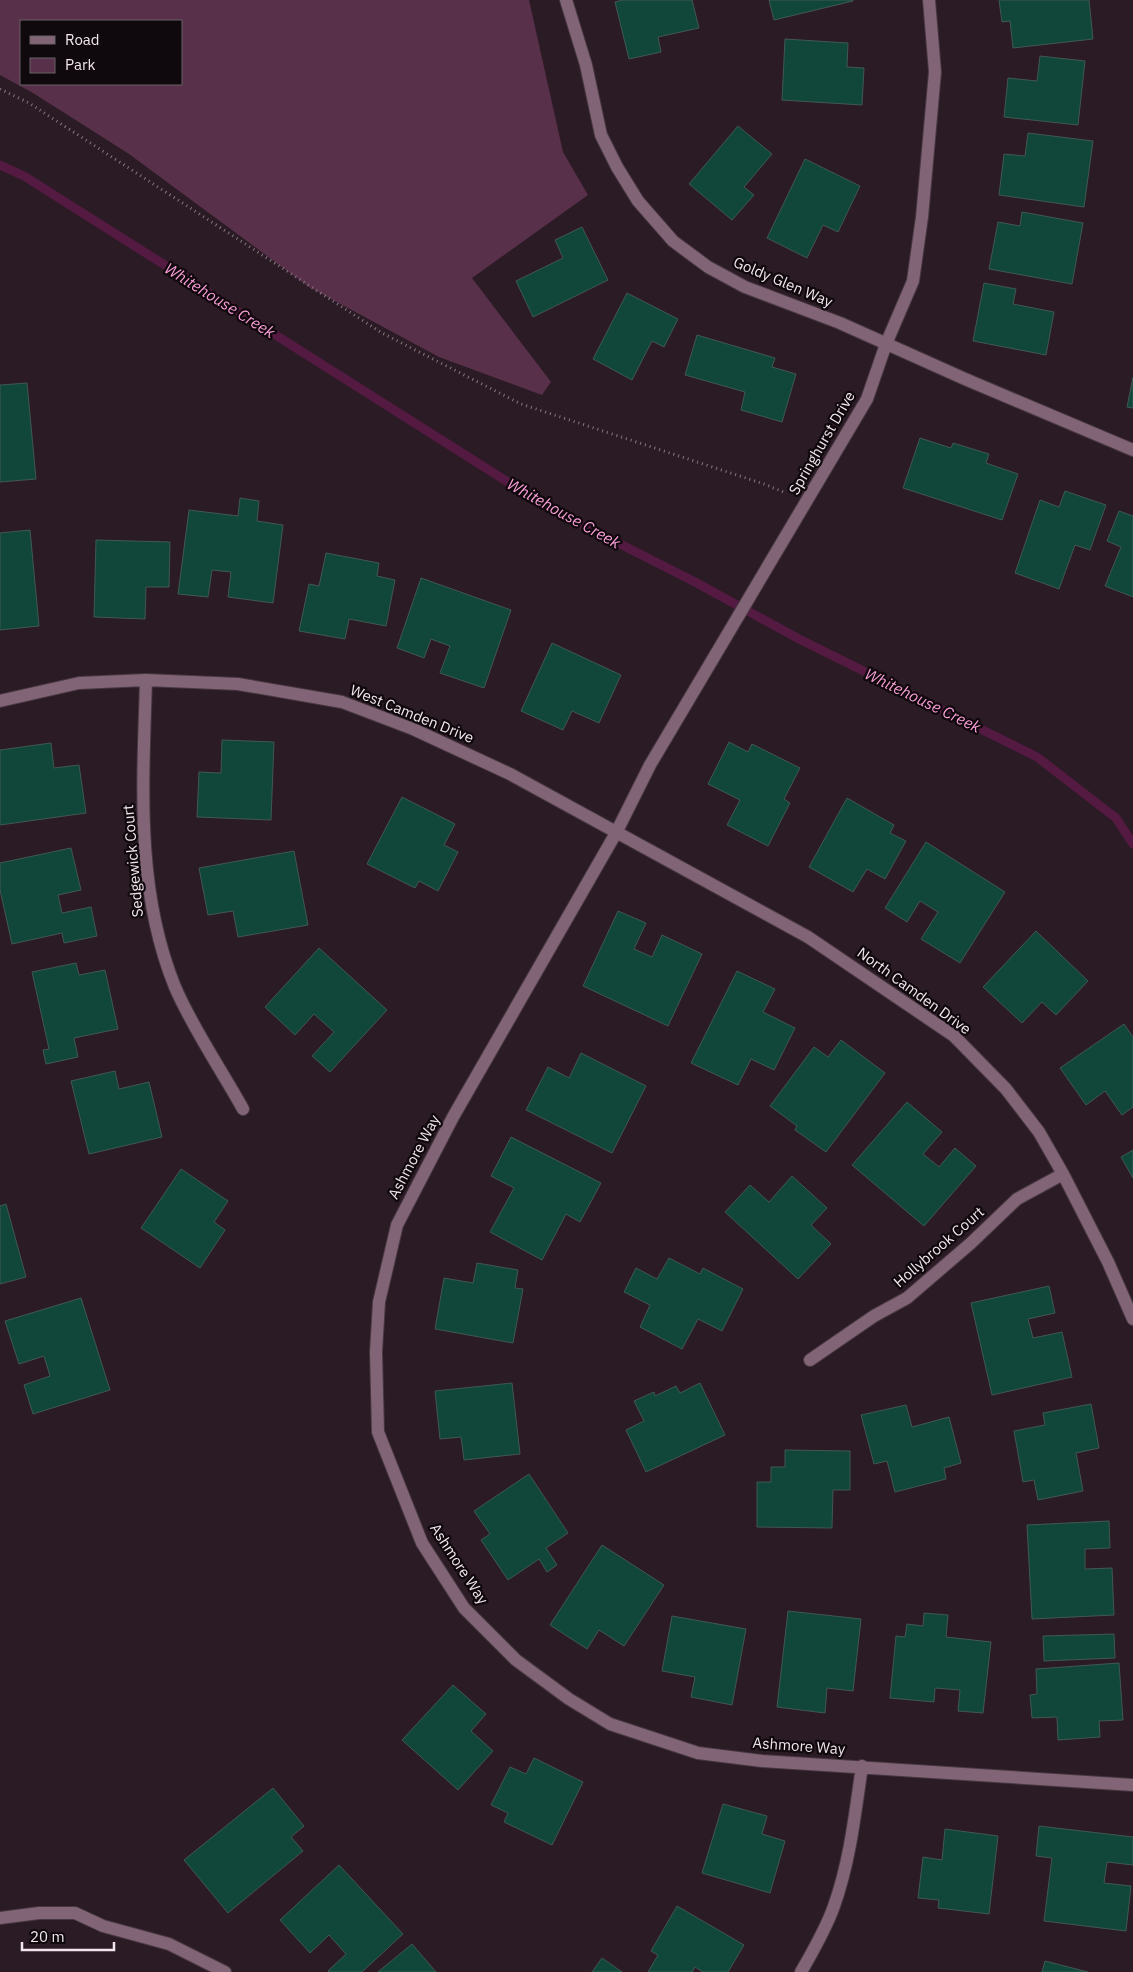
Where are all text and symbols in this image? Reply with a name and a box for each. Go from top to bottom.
legend [20,20,182,85]
text: Road [65,30,100,49]
text: Park [65,55,95,74]
street label: Goldy Glen Way [731,252,836,311]
water label: Whitehouse Creek [161,258,280,342]
street label: Springhurst Drive [784,388,859,498]
water label: Whitehouse Creek [504,474,625,553]
water label: Whitehouse Creek [862,663,985,737]
street label: West Camden Drive [348,680,477,747]
street label: Sedgewick Court [118,804,147,918]
street label: North Camden Drive [854,943,975,1038]
street label: Ashmore Way [383,1111,444,1202]
street label: Hollybrook Court [889,1202,988,1291]
street label: Ashmore Way [426,1520,493,1608]
street label: Ashmore Way [752,1733,846,1758]
scale bar [22,1920,115,1952]
text: 20 m [30,1927,65,1946]

